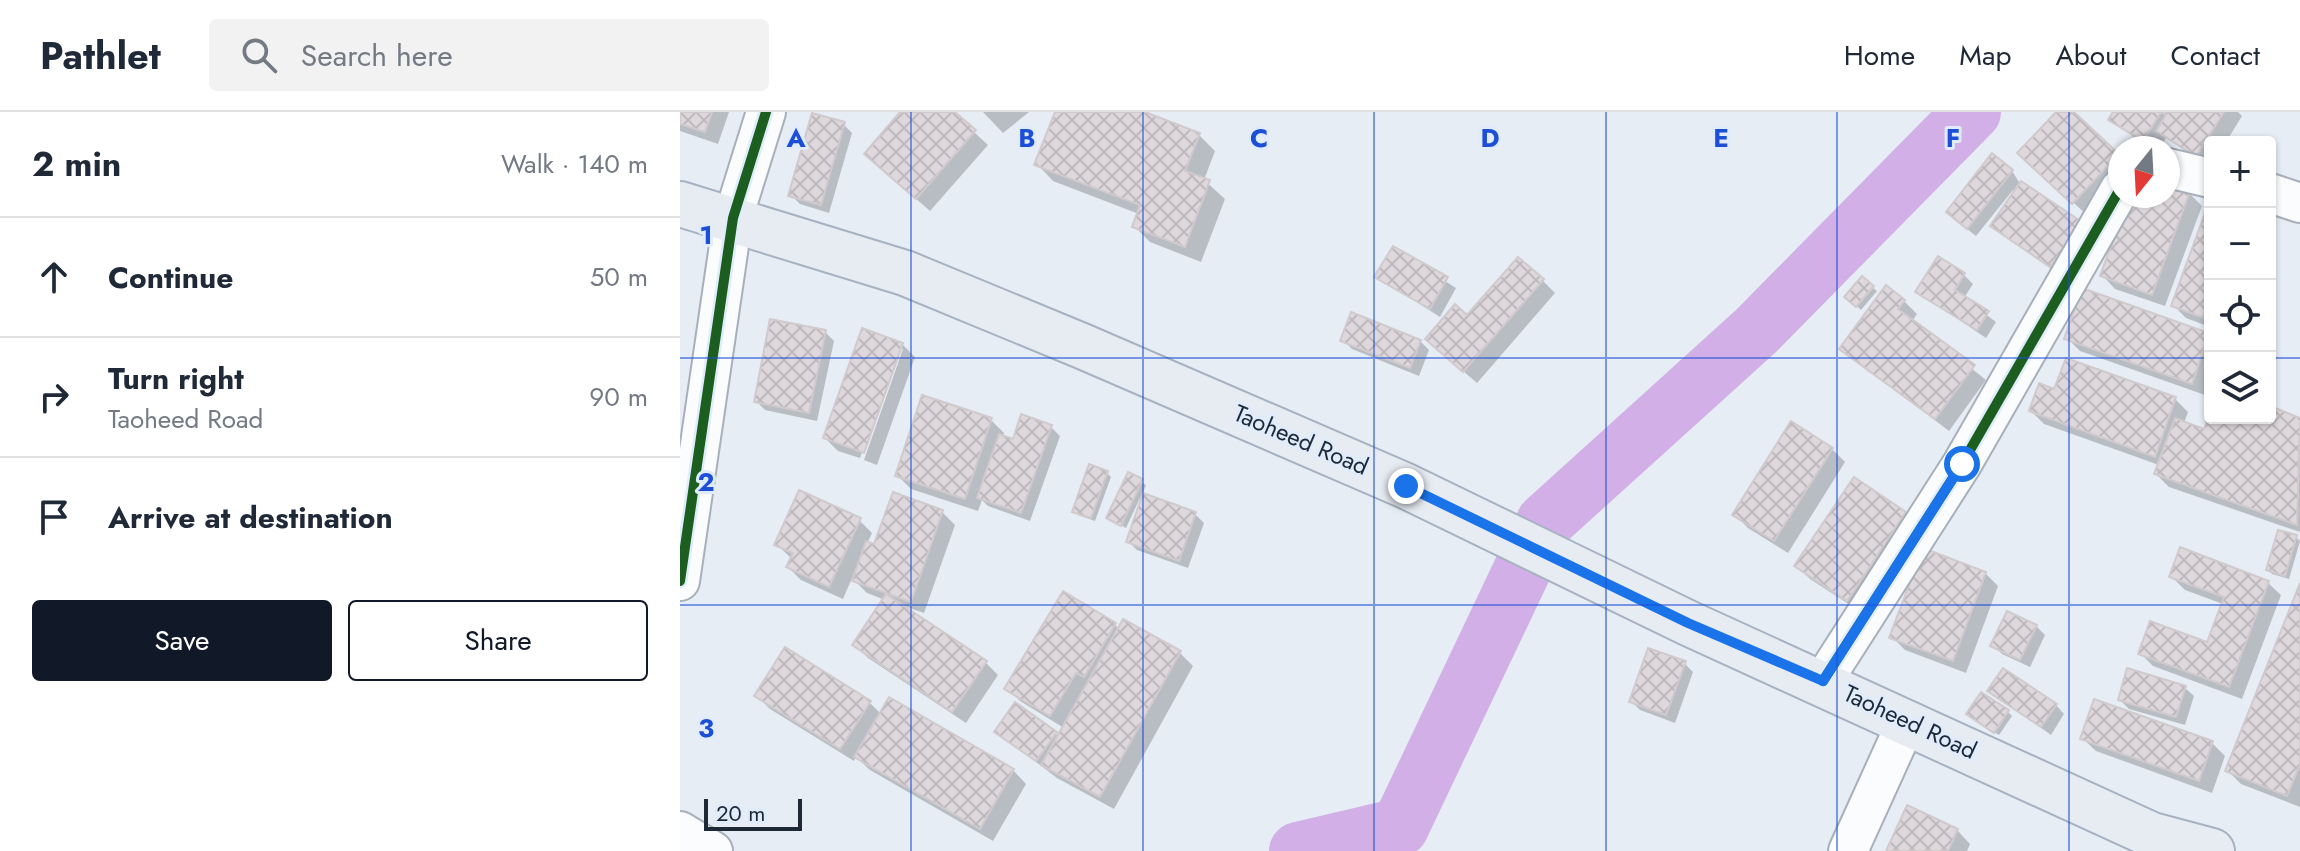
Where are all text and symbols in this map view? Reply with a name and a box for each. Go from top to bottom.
search box [209,19,769,91]
text: Pathlet [40,28,161,83]
icon: search [237,33,281,77]
text: Search here [301,34,453,77]
text: Home [1844,35,1915,76]
text: Map [1959,35,2011,76]
text: About [2055,35,2127,76]
text: Contact [2171,35,2260,76]
text: A [785,119,806,157]
text: B [1018,119,1036,157]
text: C [1250,119,1268,157]
text: D [1480,119,1500,157]
text: E [1713,119,1729,157]
text: F [1946,119,1960,157]
north arrow [2108,136,2180,208]
map controls [2204,136,2276,424]
button: + [2204,136,2276,208]
text: 2 min [32,140,121,189]
text: Walk · 140 m [501,145,648,183]
button: − [2204,208,2276,280]
text: 1 [699,216,713,254]
icon: ahead [32,255,76,299]
text: Continue [108,256,234,299]
text: 50 m [590,258,648,296]
button: locate [2204,280,2276,352]
button: layers [2204,352,2276,424]
text: Turn right [108,357,244,400]
icon: right [32,375,76,419]
text: 90 m [589,378,648,416]
street label: Taoheed Road [1228,395,1374,484]
text: Taoheed Road [108,400,263,438]
route start [1944,446,1980,482]
text: 2 [697,463,715,501]
route end [1388,468,1424,504]
icon: arrive [32,495,76,539]
text: Arrive at destination [108,496,393,539]
button: Save [32,600,332,681]
button: Share [348,600,648,681]
street label: Taoheed Road [1838,675,1983,768]
text: 3 [698,709,714,747]
scale bar [704,795,802,831]
text: 20 m [716,797,765,829]

